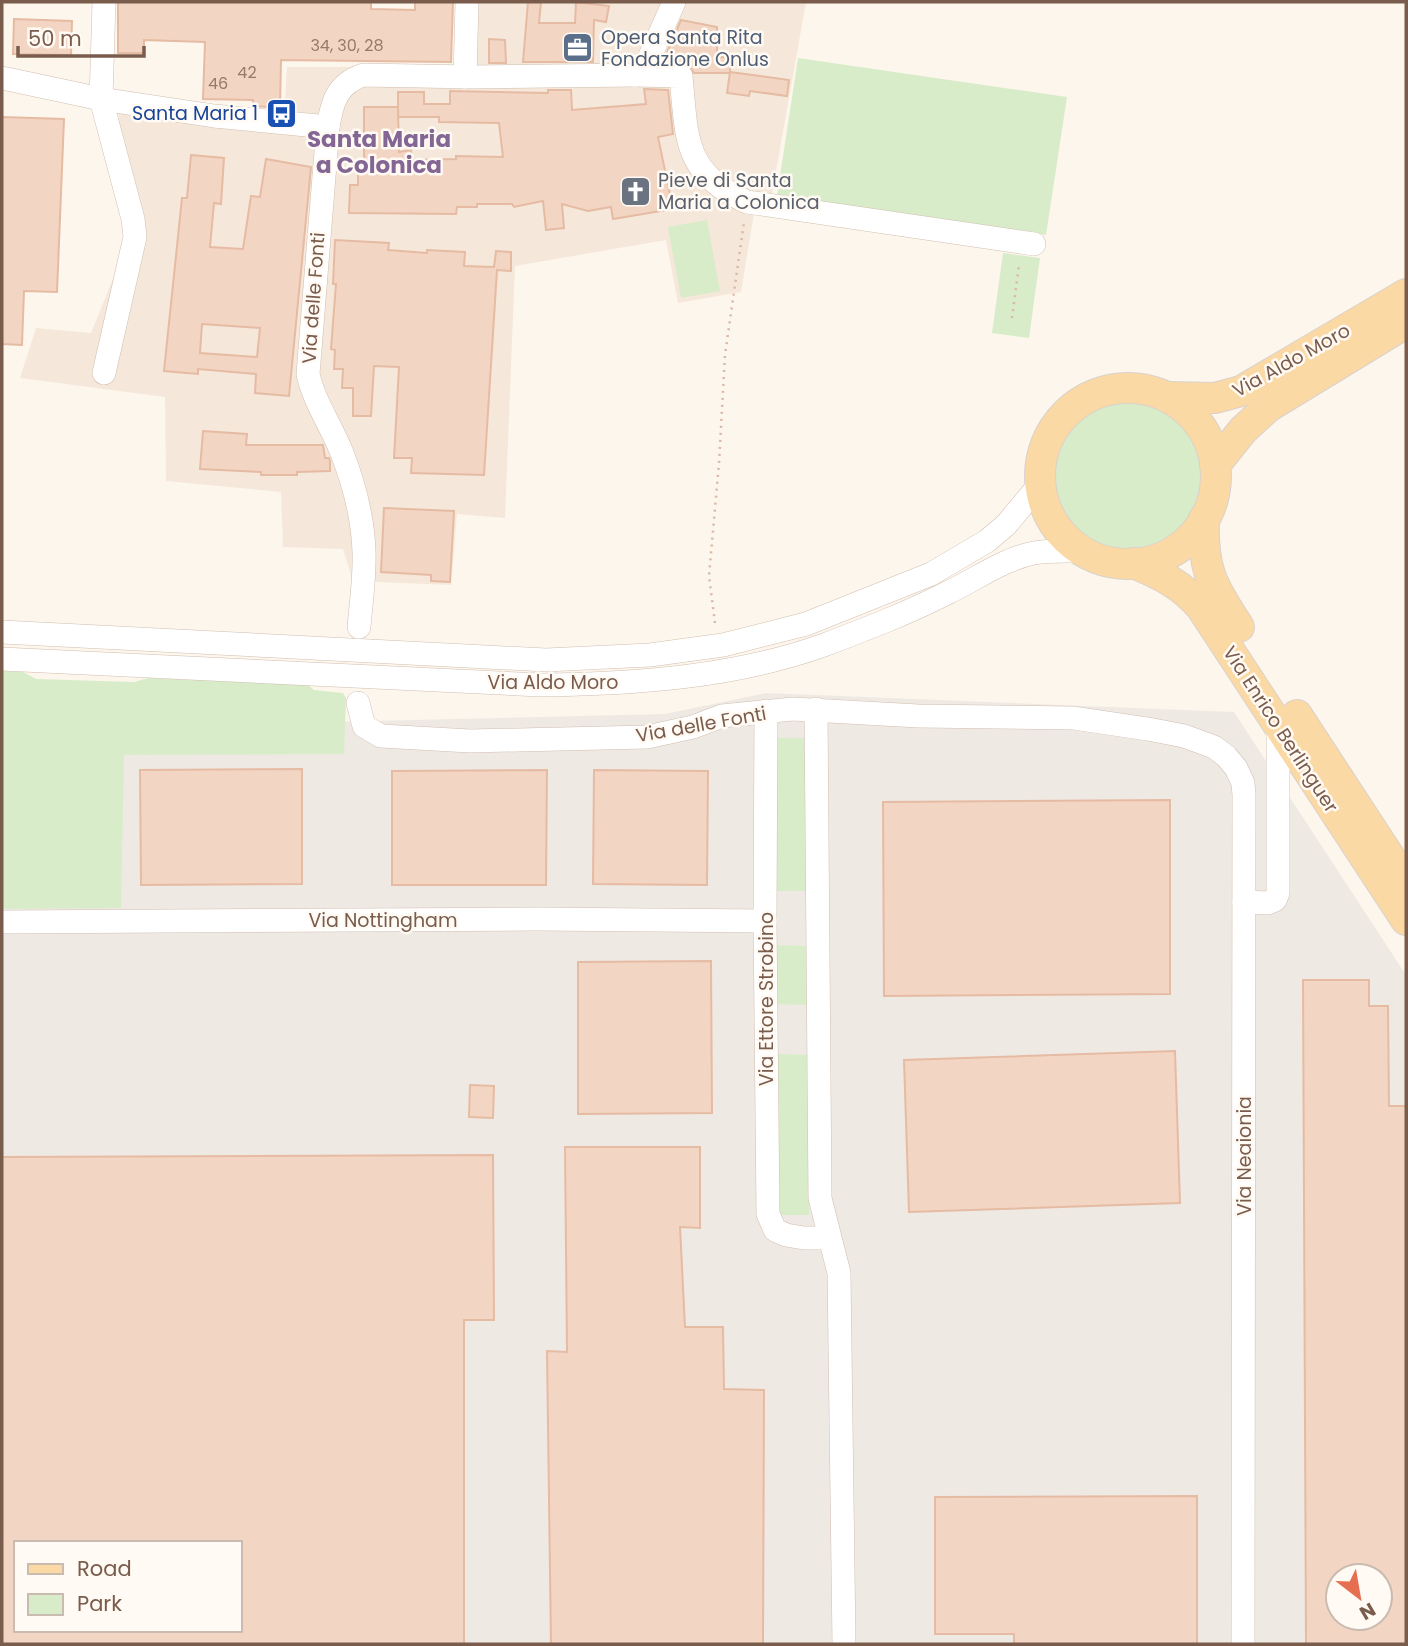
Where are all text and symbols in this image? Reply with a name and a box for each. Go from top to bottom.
scale bar [18,14,144,58]
text: 50 m [28,24,82,53]
place label: Opera Santa Rita Fondazione Onlus [601,24,769,73]
office icon: Opera Santa Rita Fondazione Onlus [561,31,595,65]
house number: 34, 30, 28 [310,34,384,57]
house number: 42 [237,61,257,84]
house number: 46 [208,72,228,95]
bus stop icon: Santa Maria 1 [264,96,298,130]
place label: Santa Maria 1 [132,100,258,127]
district label: Santa Maria a Colonica [307,123,451,181]
place label: Pieve di Santa Maria a Colonica [658,167,820,216]
church icon: Pieve di Santa Maria a Colonica [618,174,652,208]
street label: Via delle Fonti [295,231,332,365]
street label: Via Aldo Moro [1228,317,1355,404]
street label: Via Enrico Berlinguer [1216,641,1345,818]
street label: Via Aldo Moro [488,669,618,696]
street label: Via delle Fonti [634,700,768,749]
street label: Via Nottingham [308,907,458,934]
street label: Via Ettore Strobino [753,912,780,1086]
street label: Via Neaionia [1231,1096,1258,1216]
legend [14,1541,242,1632]
text: Road [77,1554,132,1583]
north arrow [1324,1562,1394,1632]
text: Park [77,1589,122,1618]
text: N [1354,1596,1381,1626]

